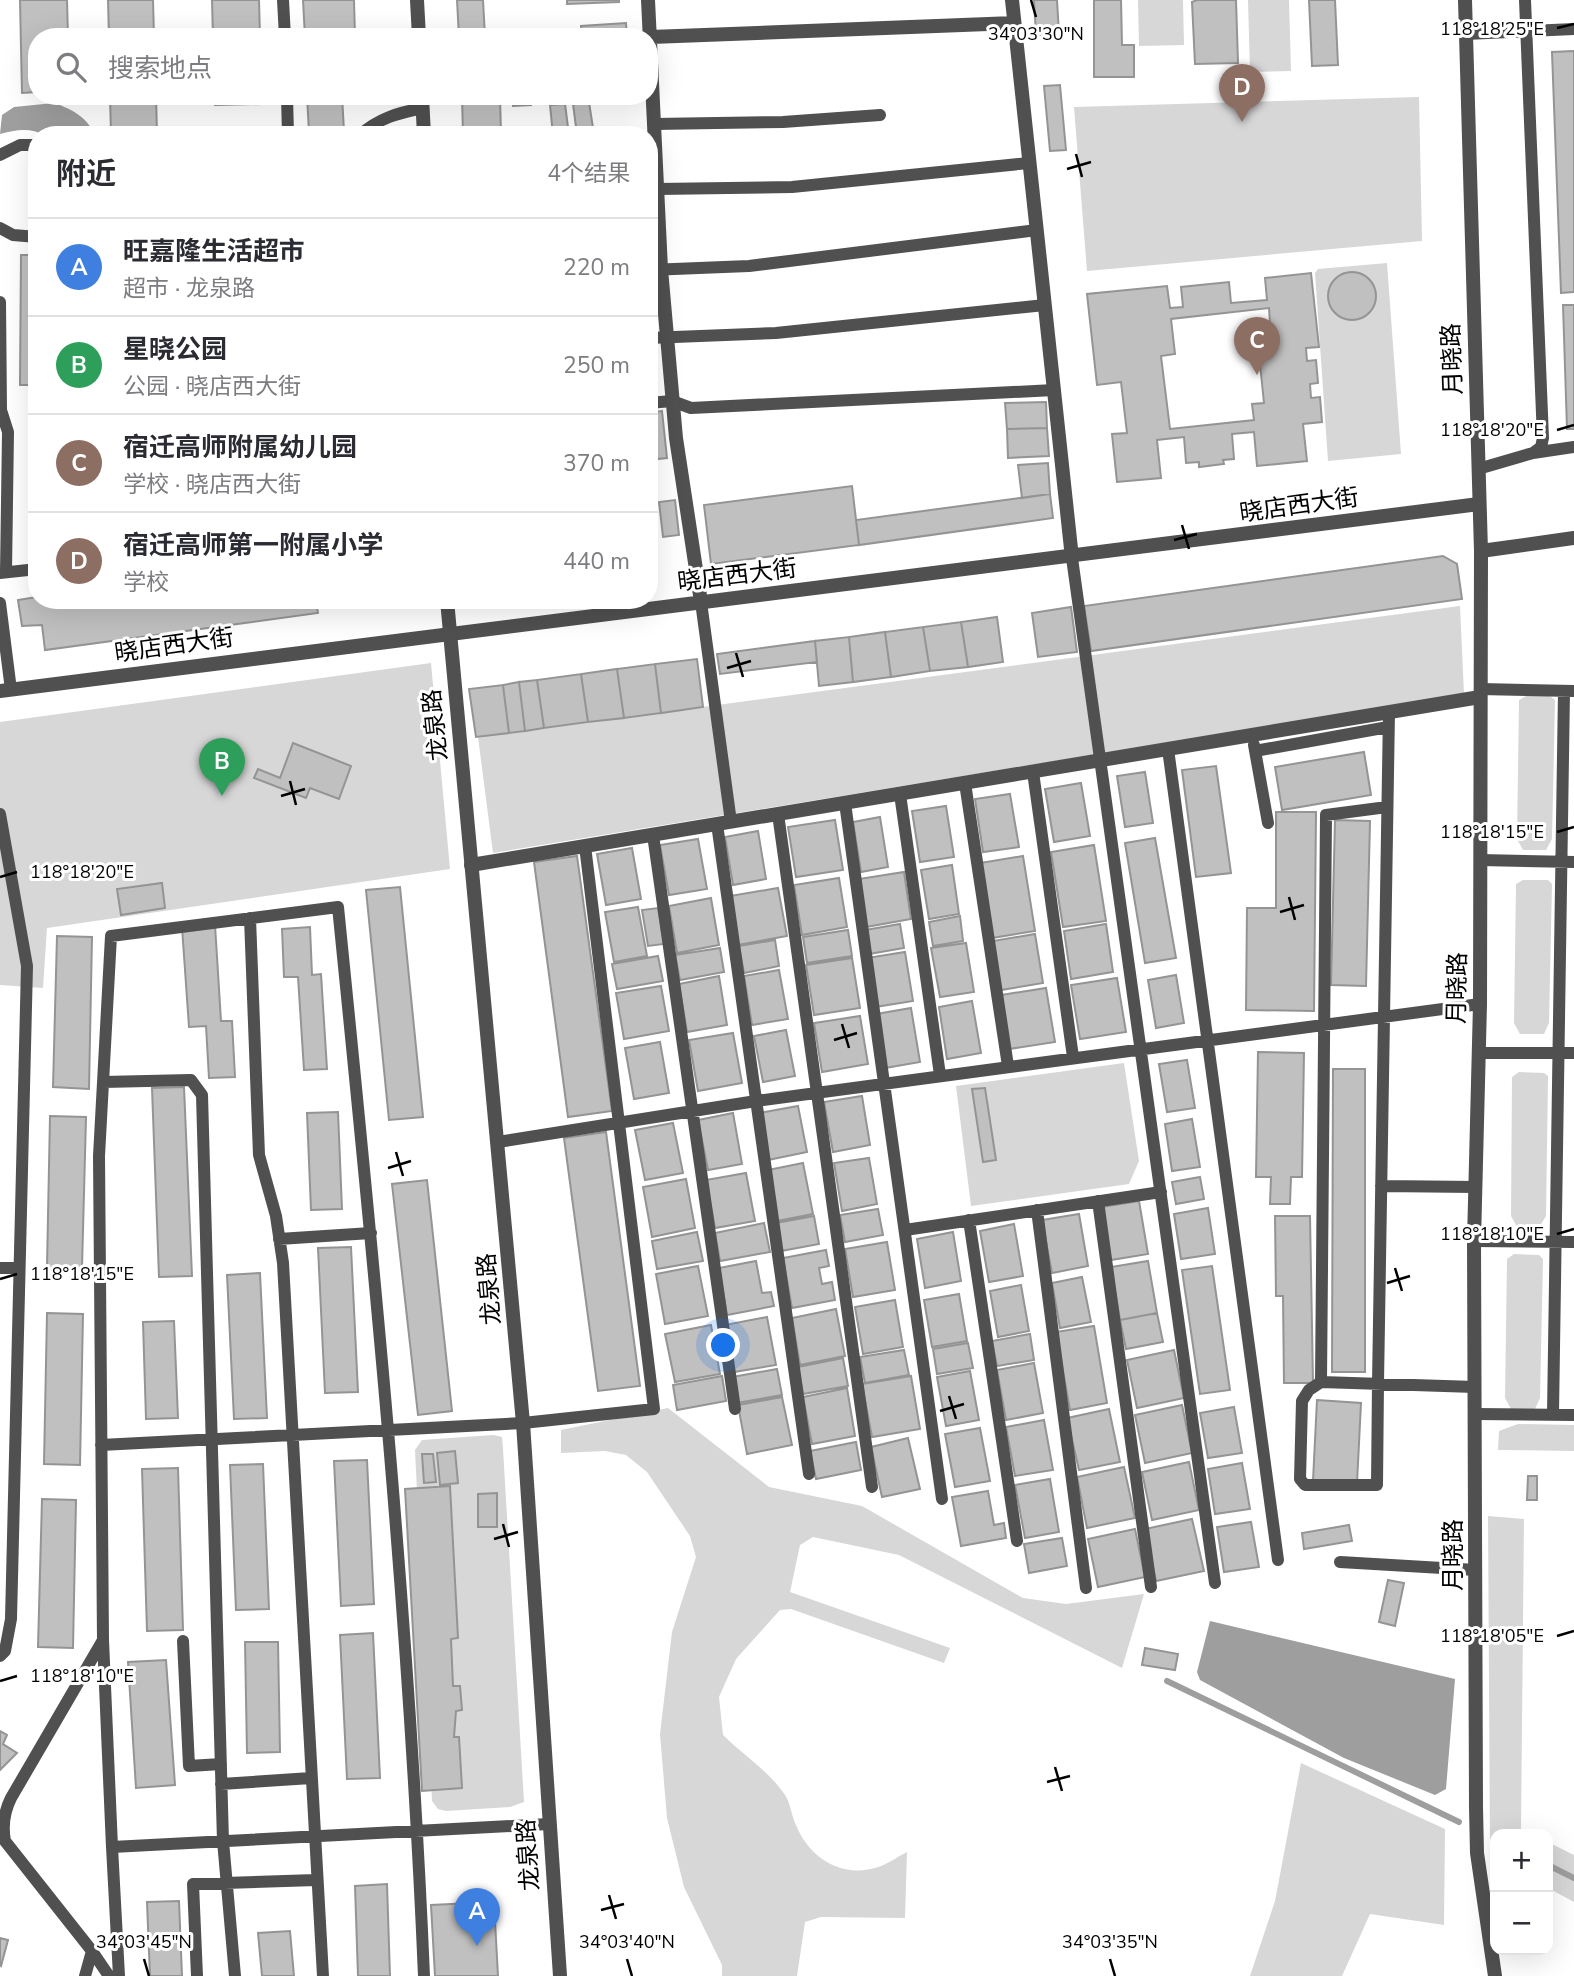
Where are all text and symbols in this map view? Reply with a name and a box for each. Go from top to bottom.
text: 118°18'25"E [1440,17,1544,41]
text: 34°03'30"N [988,22,1084,46]
search box [28,28,658,105]
icon: search [52,48,90,86]
text: 搜索地点 [108,51,212,86]
pin: D [1219,64,1265,122]
text: 附近 [56,154,116,195]
text: 4个结果 [547,158,630,189]
text: 旺嘉隆生活超市 [123,234,305,269]
text: A [70,252,88,283]
text: 220 m [563,252,630,283]
text: 超市 · 龙泉路 [123,273,255,304]
pin: C [1234,317,1280,375]
street label: 月晓路 [1435,322,1469,396]
text: 星晓公园 [123,332,227,367]
text: B [71,350,87,381]
text: 250 m [563,350,630,381]
text: 公园 · 晓店西大街 [123,371,301,402]
text: 118°18'20"E [1440,418,1544,442]
text: 宿迁高师附属幼儿园 [123,430,357,465]
text: C [71,448,87,479]
text: 370 m [563,448,630,479]
text: 学校 · 晓店西大街 [123,469,301,500]
street label: 晓店西大街 [1237,481,1361,529]
text: 宿迁高师第一附属小学 [123,528,383,563]
text: D [70,546,88,577]
text: 440 m [563,546,630,577]
street label: 晓店西大街 [675,552,799,598]
text: 学校 [123,567,169,598]
street label: 晓店西大街 [112,621,236,669]
street label: 龙泉路 [415,688,455,762]
pin: B [199,738,245,796]
text: 118°18'15"E [1440,820,1544,844]
text: 118°18'20"E [30,860,134,884]
street label: 月晓路 [1440,952,1474,1024]
text: 118°18'10"E [1440,1222,1544,1246]
street label: 龙泉路 [470,1252,508,1326]
text: 118°18'15"E [30,1262,134,1286]
your location [706,1328,740,1362]
street label: 月晓路 [1437,1519,1469,1591]
text: 118°18'05"E [1440,1624,1544,1648]
text: 118°18'10"E [30,1664,134,1688]
street label: 龙泉路 [510,1818,546,1892]
map controls [1490,1829,1553,1955]
button: + [1490,1829,1553,1892]
pin: A [454,1888,500,1946]
button: − [1490,1892,1553,1955]
text: 34°03'45"N [96,1930,192,1954]
text: 34°03'40"N [579,1930,675,1954]
text: 34°03'35"N [1062,1930,1158,1954]

